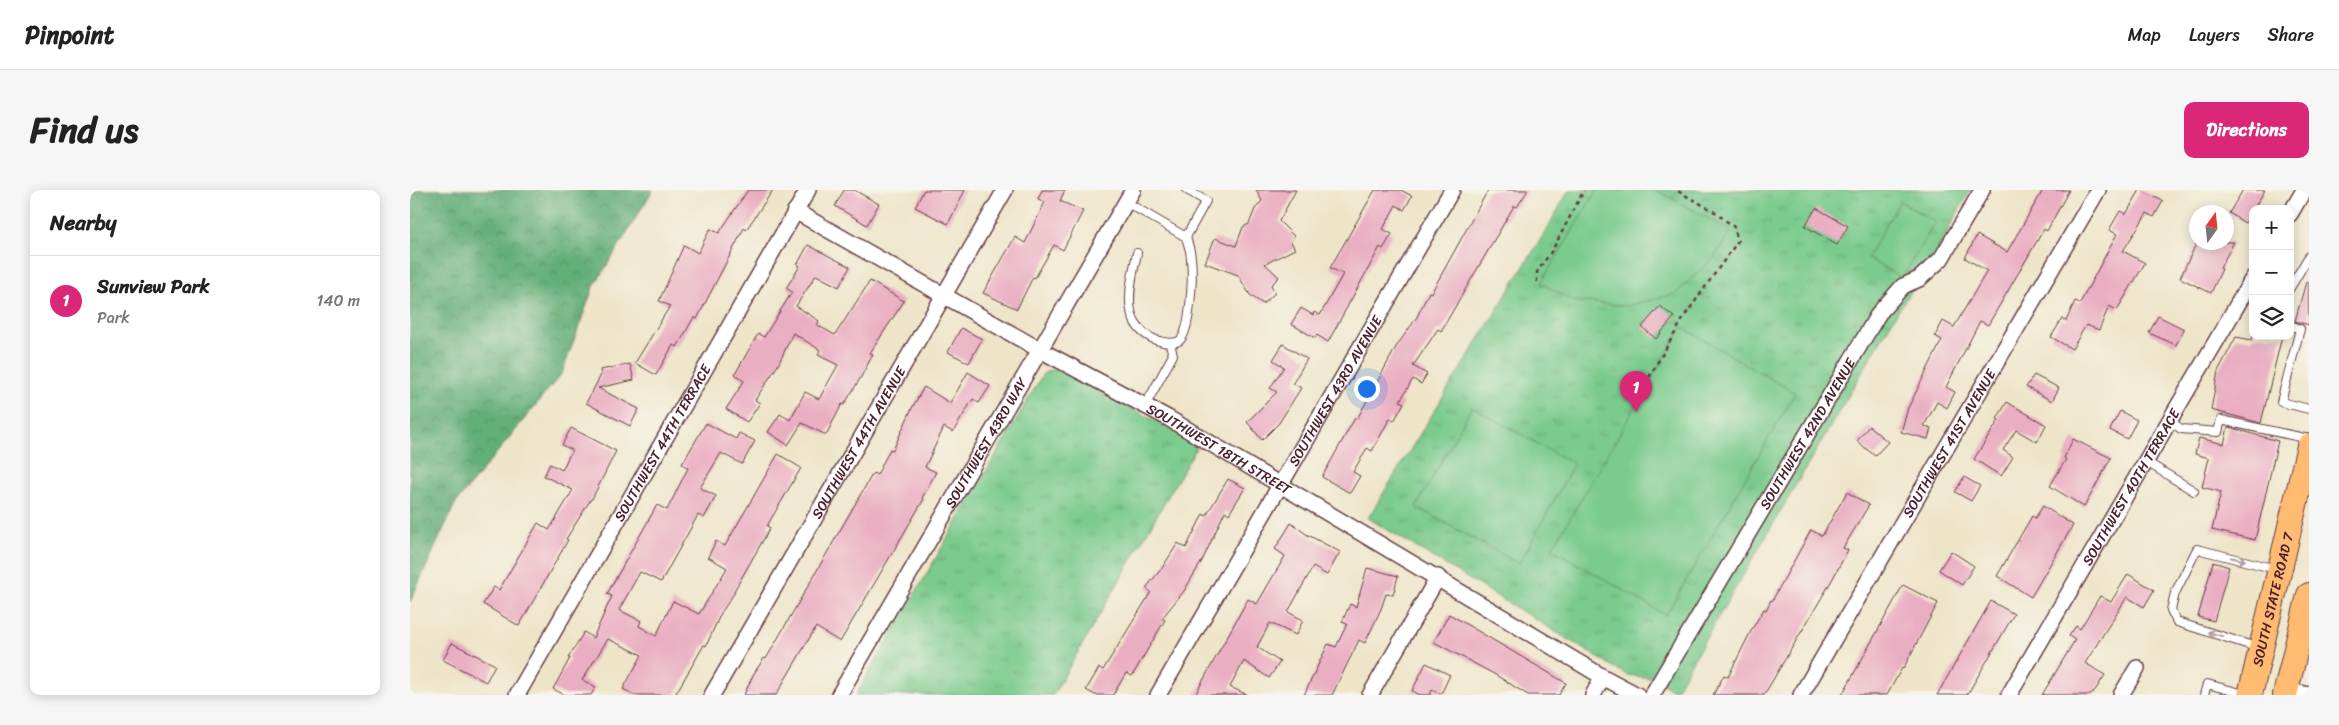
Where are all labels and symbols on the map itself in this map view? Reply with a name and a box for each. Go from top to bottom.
north arrow [2189,205,2234,250]
street label: SOUTHWEST 43RD AVENUE [1281,310,1390,471]
street label: SOUTHWEST 42ND AVENUE [1752,352,1863,514]
street label: SOUTHWEST 44TH TERRACE [607,358,718,526]
street label: SOUTHWEST 44TH AVENUE [804,360,913,523]
street label: SOUTHWEST 41ST AVENUE [1895,363,2003,522]
pin: 1 [1620,371,1652,412]
street label: SOUTHWEST 43RD WAY [938,372,1034,513]
your location [1354,376,1380,402]
street label: SOUTHWEST 18TH STREET [1142,396,1297,502]
street label: SOUTHWEST 40TH TERRACE [2075,403,2187,570]
street label: SOUTH STATE ROAD 7 [2245,529,2301,669]
one-way arrow [2229,555,2245,564]
one-way arrow [2207,628,2223,638]

